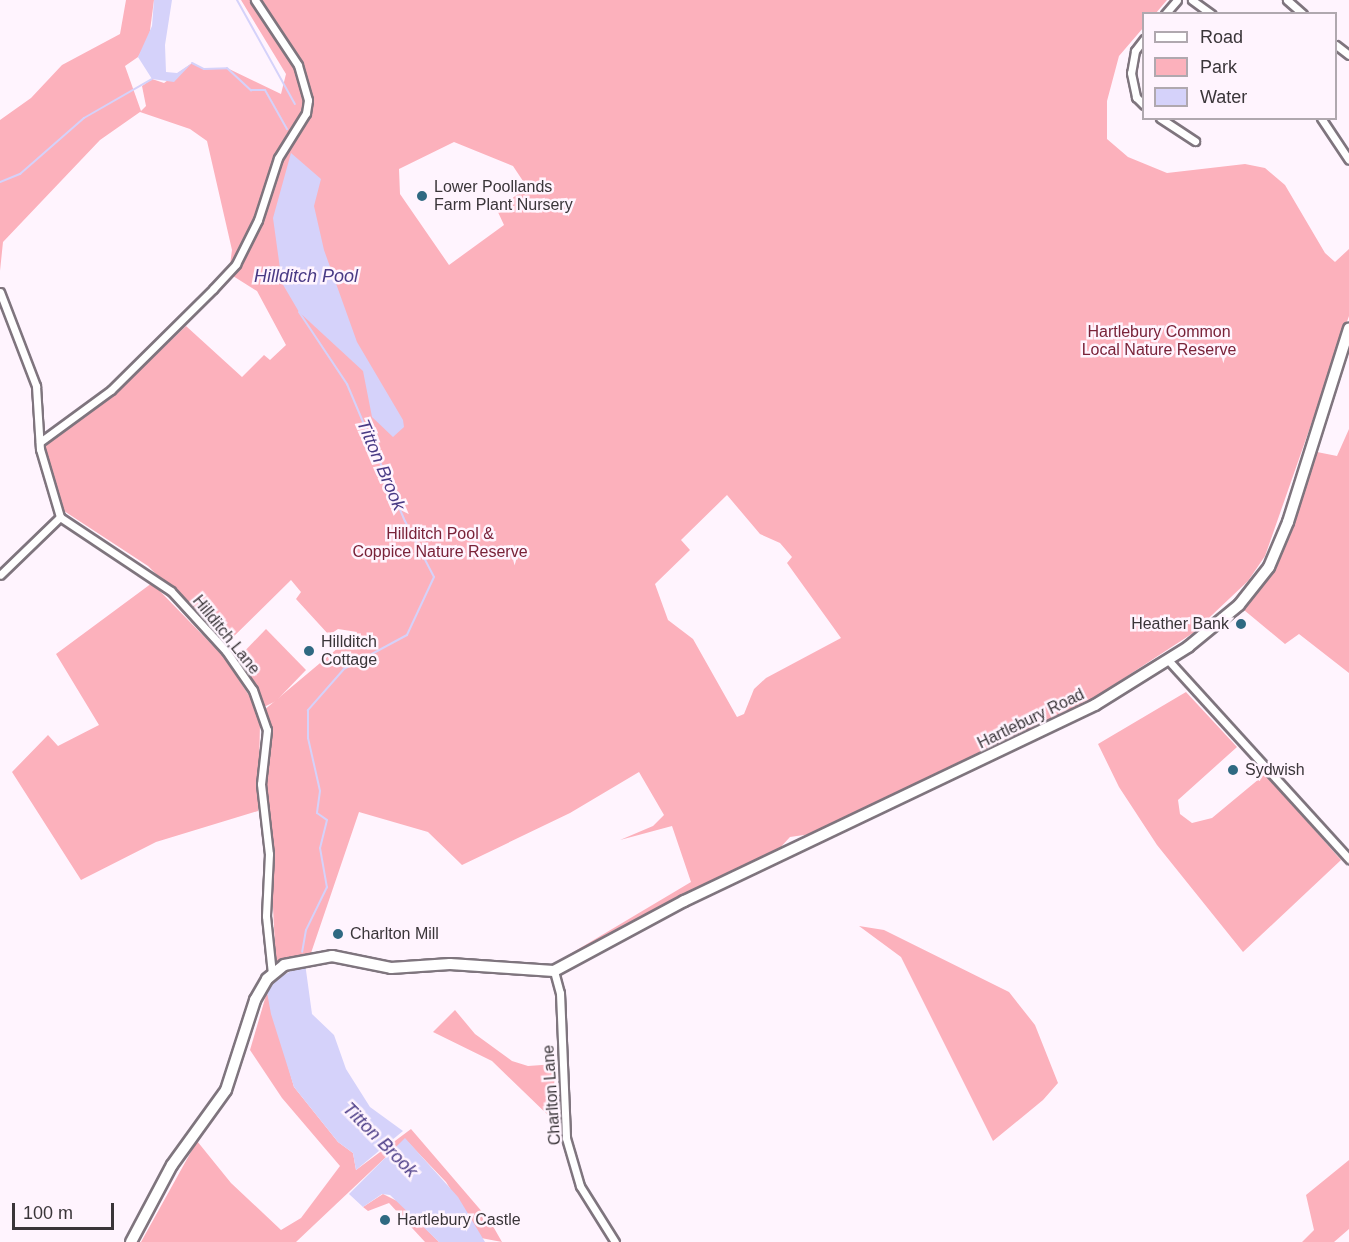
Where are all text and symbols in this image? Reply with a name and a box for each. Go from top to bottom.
legend [1142,12,1337,120]
text: Road [1200,27,1243,47]
text: Park [1200,57,1237,77]
text: Water [1200,87,1247,107]
place label: Lower Poollands Farm Plant Nursery [434,177,573,215]
marker: Lower Poollands Farm Plant Nursery [415,189,429,203]
water label: Hillditch Pool [254,265,358,287]
park label: Hartlebury Common Local Nature Reserve [1082,322,1236,360]
water label: Titton Brook [352,416,410,514]
park label: Hillditch Pool & Coppice Nature Reserve [352,524,528,562]
street label: Hillditch Lane [188,592,264,678]
place label: Heather Bank [1131,614,1229,634]
marker: Heather Bank [1234,617,1248,631]
place label: Hillditch Cottage [321,632,377,670]
marker: Hillditch Cottage [302,644,316,658]
street label: Hartlebury Road [974,685,1088,753]
place label: Sydwish [1245,760,1305,780]
marker: Sydwish [1226,763,1240,777]
place label: Charlton Mill [350,924,439,944]
marker: Charlton Mill [331,927,345,941]
street label: Charlton Lane [539,1044,565,1146]
water label: Titton Brook [338,1098,422,1182]
scale bar [15,1191,117,1229]
text: 100 m [23,1203,73,1223]
place label: Hartlebury Castle [397,1210,521,1230]
marker: Hartlebury Castle [378,1213,392,1227]

